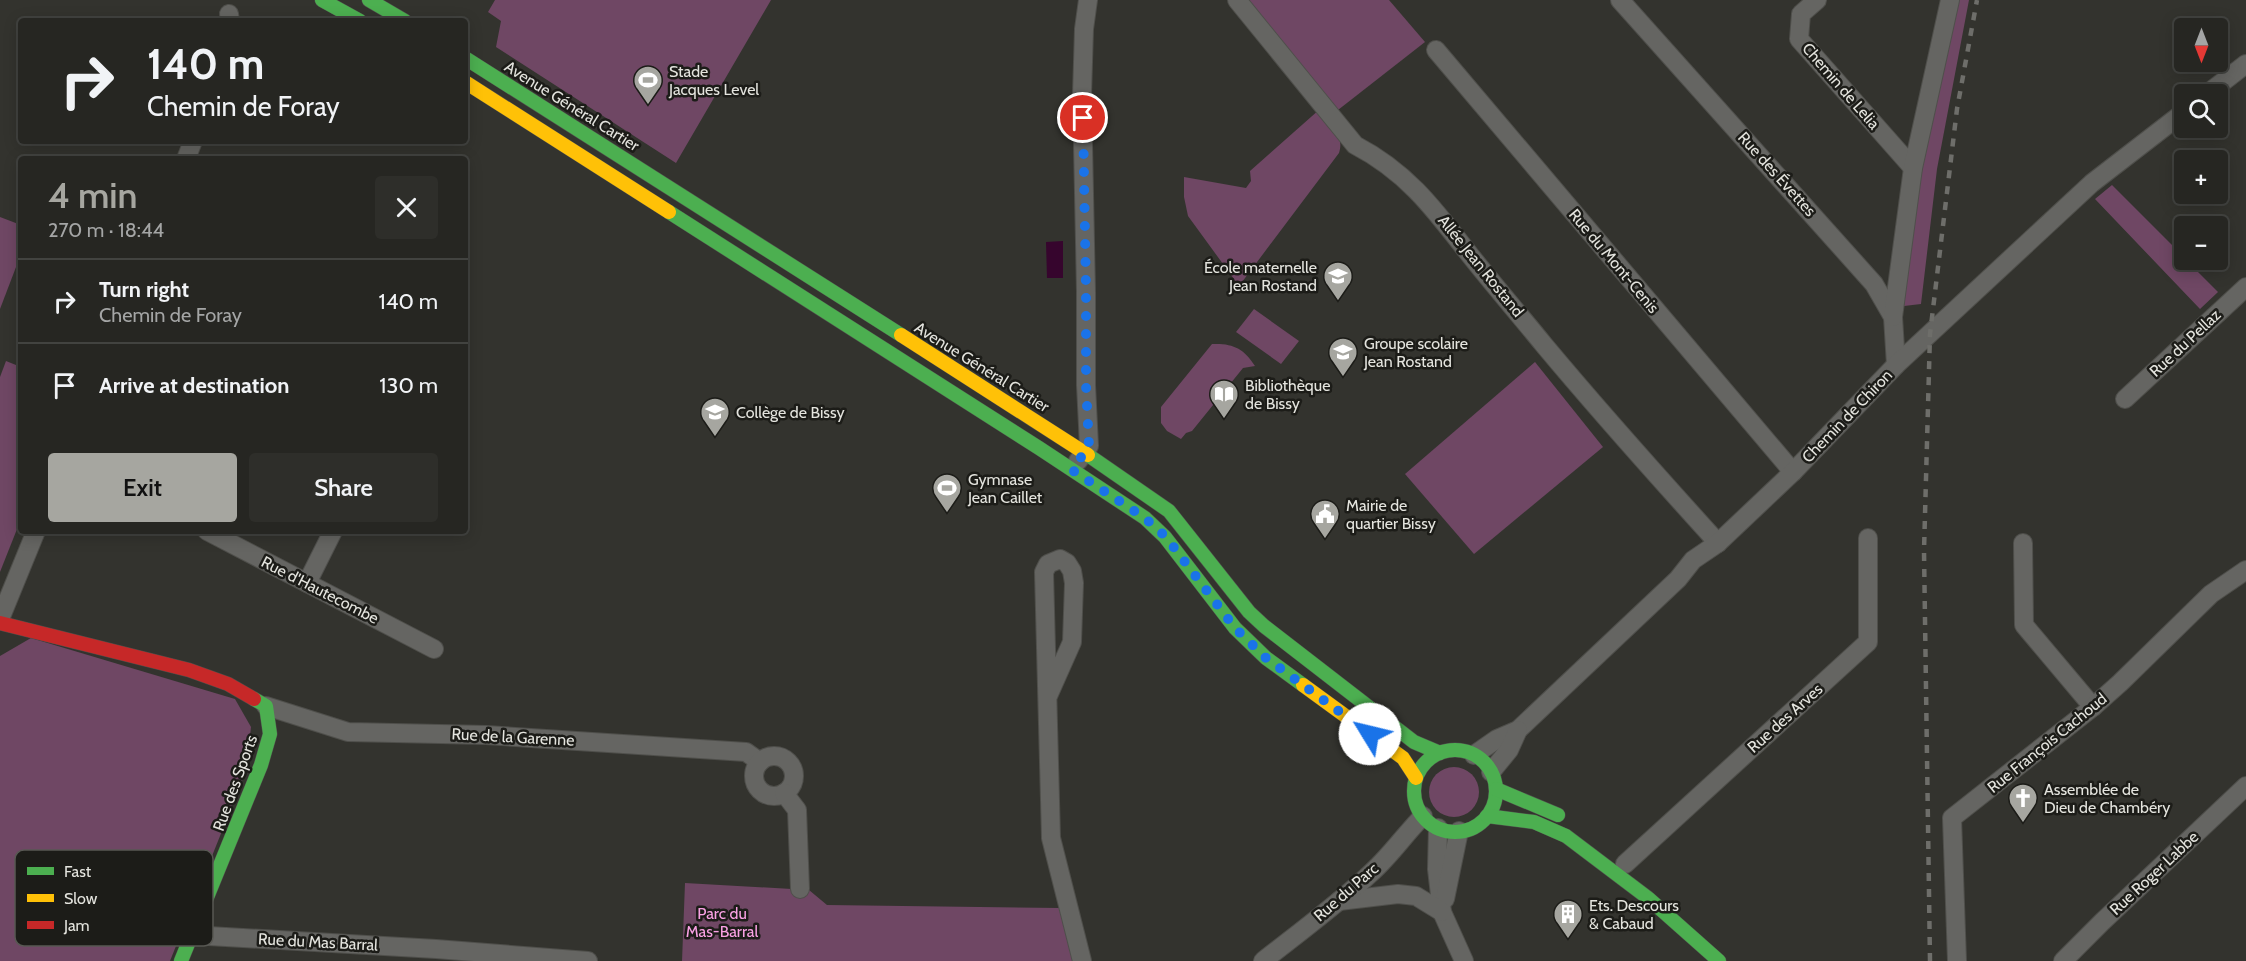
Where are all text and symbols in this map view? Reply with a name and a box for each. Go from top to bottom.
north arrow [2174,18,2228,72]
map controls [2174,18,2228,270]
text: 140 m [147,38,264,90]
street label: Chemin de Lelia [1798,39,1884,133]
icon: right [48,42,126,120]
street label: Avenue Général Cartier [501,57,644,156]
place label: Stade Jacques Level [668,62,759,99]
sports icon: Stade Jacques Level [632,64,664,106]
button: search [2174,84,2228,138]
text: Chemin de Foray [147,90,340,123]
pin [1057,92,1108,143]
icon: arrive [1066,101,1099,134]
street label: Rue des Évettes [1734,128,1820,220]
button: + [2174,150,2228,204]
text: 4 min [48,173,138,217]
button: close [375,176,438,239]
street label: Rue du Mont-Cenis [1565,205,1663,317]
street label: Allée Jean Rostand [1434,211,1528,321]
button: − [2174,216,2228,270]
text: 270 m · 18:44 [48,218,164,242]
place label: École maternelle Jean Rostand [1204,258,1317,295]
school or university icon: École maternelle Jean Rostand [1322,260,1354,302]
text: Turn right [99,276,189,303]
icon: right [48,285,81,318]
text: 140 m [379,288,438,315]
text: Chemin de Foray [99,303,242,327]
street label: Rue du Pellaz [2145,305,2225,381]
street label: Avenue Général Cartier [911,318,1054,417]
place label: Groupe scolaire Jean Rostand [1363,334,1468,371]
school or university icon: Groupe scolaire Jean Rostand [1327,336,1359,378]
street label: Chemin de Chiron [1798,366,1896,466]
icon: arrive [48,369,81,402]
text: Arrive at destination [99,372,289,399]
text: 130 m [379,372,438,399]
place label: Bibliothèque de Bissy [1245,376,1330,413]
library icon: Bibliothèque de Bissy [1208,378,1240,420]
school or university icon: Collège de Bissy [699,396,731,438]
place label: Collège de Bissy [736,403,845,422]
button: Exit [48,453,237,522]
button: Share [249,453,438,522]
place label: Gymnase Jean Caillet [967,470,1043,507]
sports icon: Gymnase Jean Caillet [931,472,963,514]
place label: Mairie de quartier Bissy [1346,496,1436,533]
public building icon: Mairie de quartier Bissy [1309,498,1341,540]
street label: Rue d'Hautecombe [258,552,382,628]
street label: Rue des Arves [1744,679,1827,757]
street label: Rue François Cachoud [1984,689,2110,797]
position arrow [1338,702,1402,766]
street label: Rue de la Garenne [451,724,575,750]
street label: Rue des Sports [209,732,261,834]
place label: Assemblée de Dieu de Chambéry [2044,780,2170,817]
church icon: Assemblée de Dieu de Chambéry [2007,782,2039,824]
street label: Rue Roger Labbe [2106,827,2202,919]
legend [15,850,213,946]
street label: Rue du Parc [1310,859,1382,925]
text: Fast [64,862,92,881]
text: Slow [64,889,98,908]
place label: Ets. Descours & Cabaud [1589,896,1679,933]
building icon: Ets. Descours & Cabaud [1552,898,1584,940]
park label: Parc du Mas-Barral [686,904,759,941]
text: Jam [63,916,90,935]
street label: Rue du Mas Barral [258,929,379,955]

